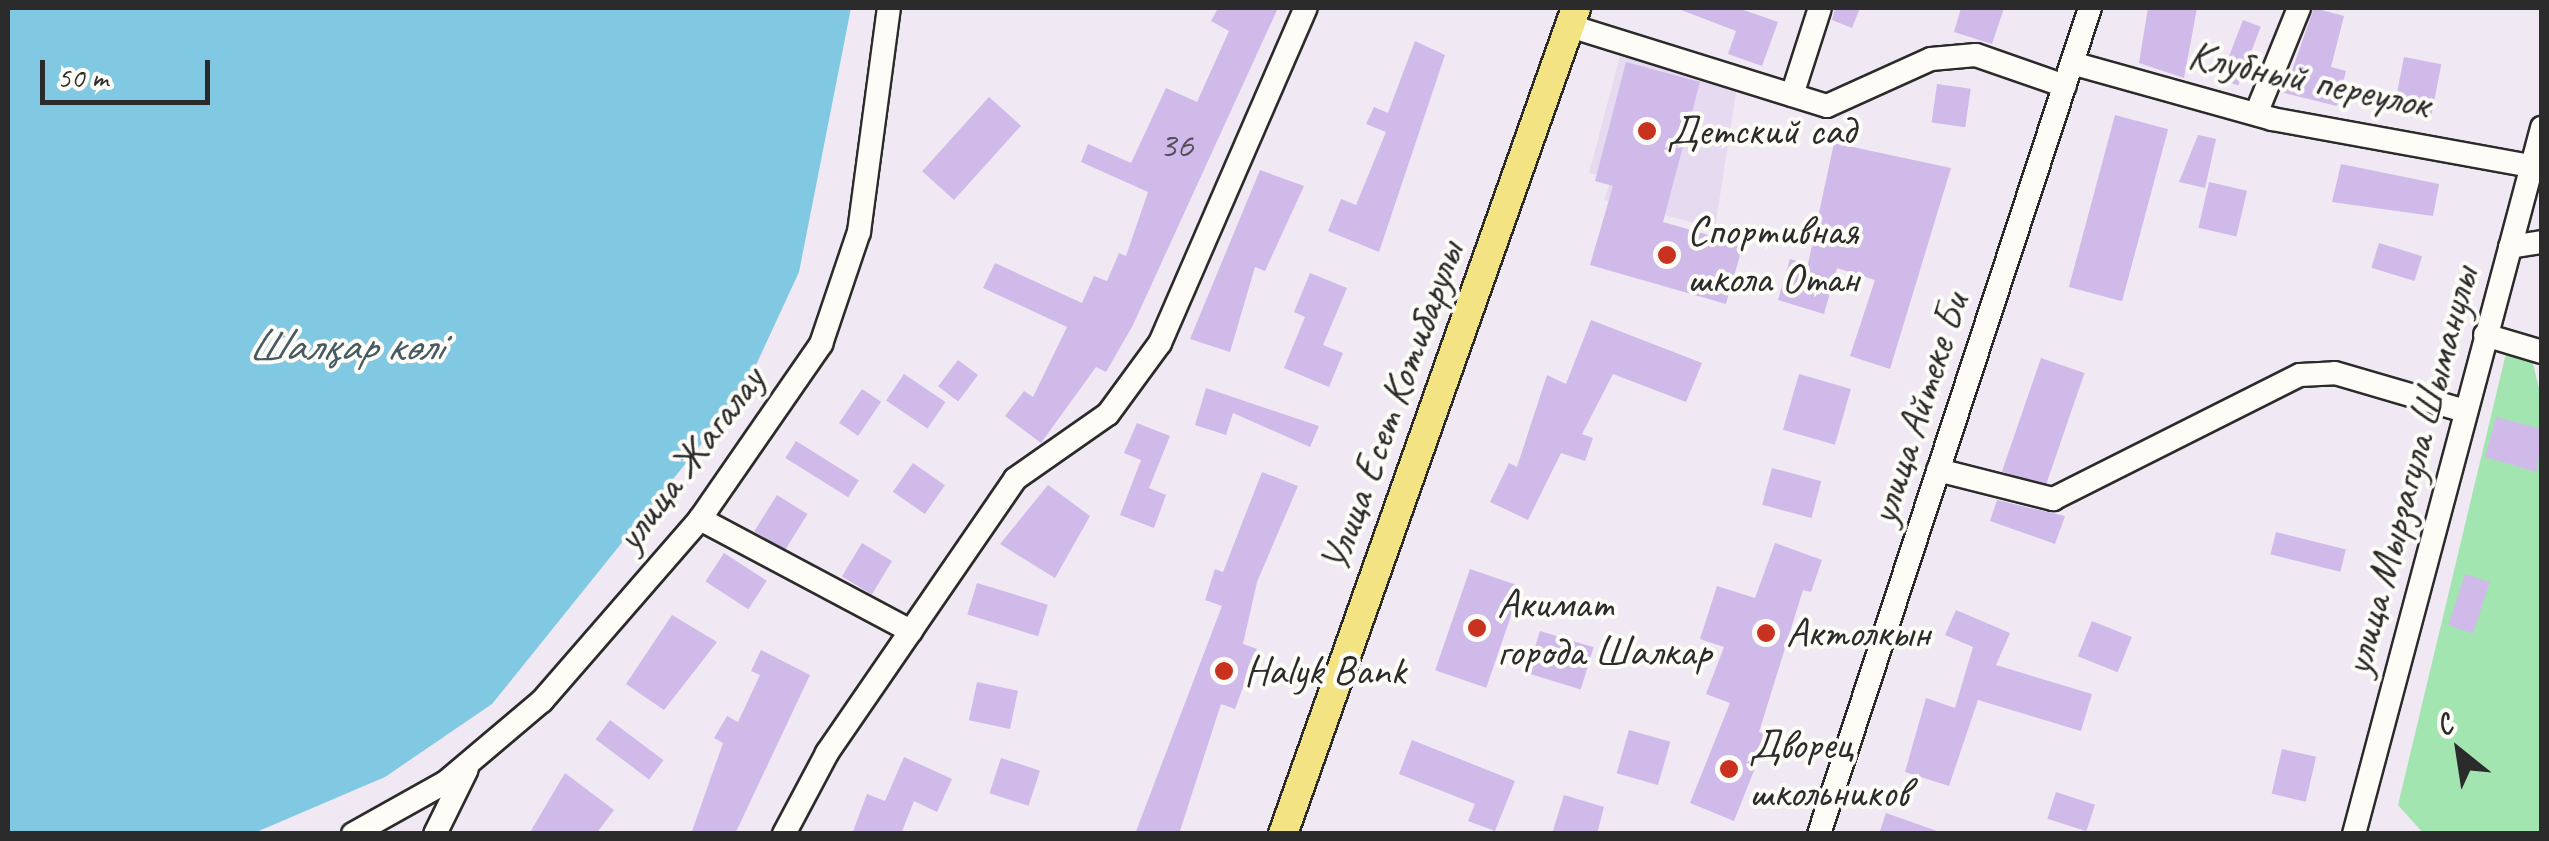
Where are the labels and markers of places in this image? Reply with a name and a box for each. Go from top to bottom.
place label: Детский сад [1667,106,1855,156]
marker: Детский сад [1636,120,1658,142]
place label: Спортивная школа Отан [1687,206,1861,304]
marker: Спортивная школа Отан [1656,244,1678,266]
place label: Акимат города Шалкар [1497,579,1711,678]
place label: Актолкын [1786,608,1930,658]
marker: Акимат города Шалкар [1466,617,1488,639]
marker: Актолкын [1755,622,1777,644]
place label: Halyk Bank [1244,646,1407,696]
marker: Halyk Bank [1213,660,1235,682]
place label: Дворец школьников [1749,720,1909,818]
marker: Дворец школьников [1718,758,1740,780]

